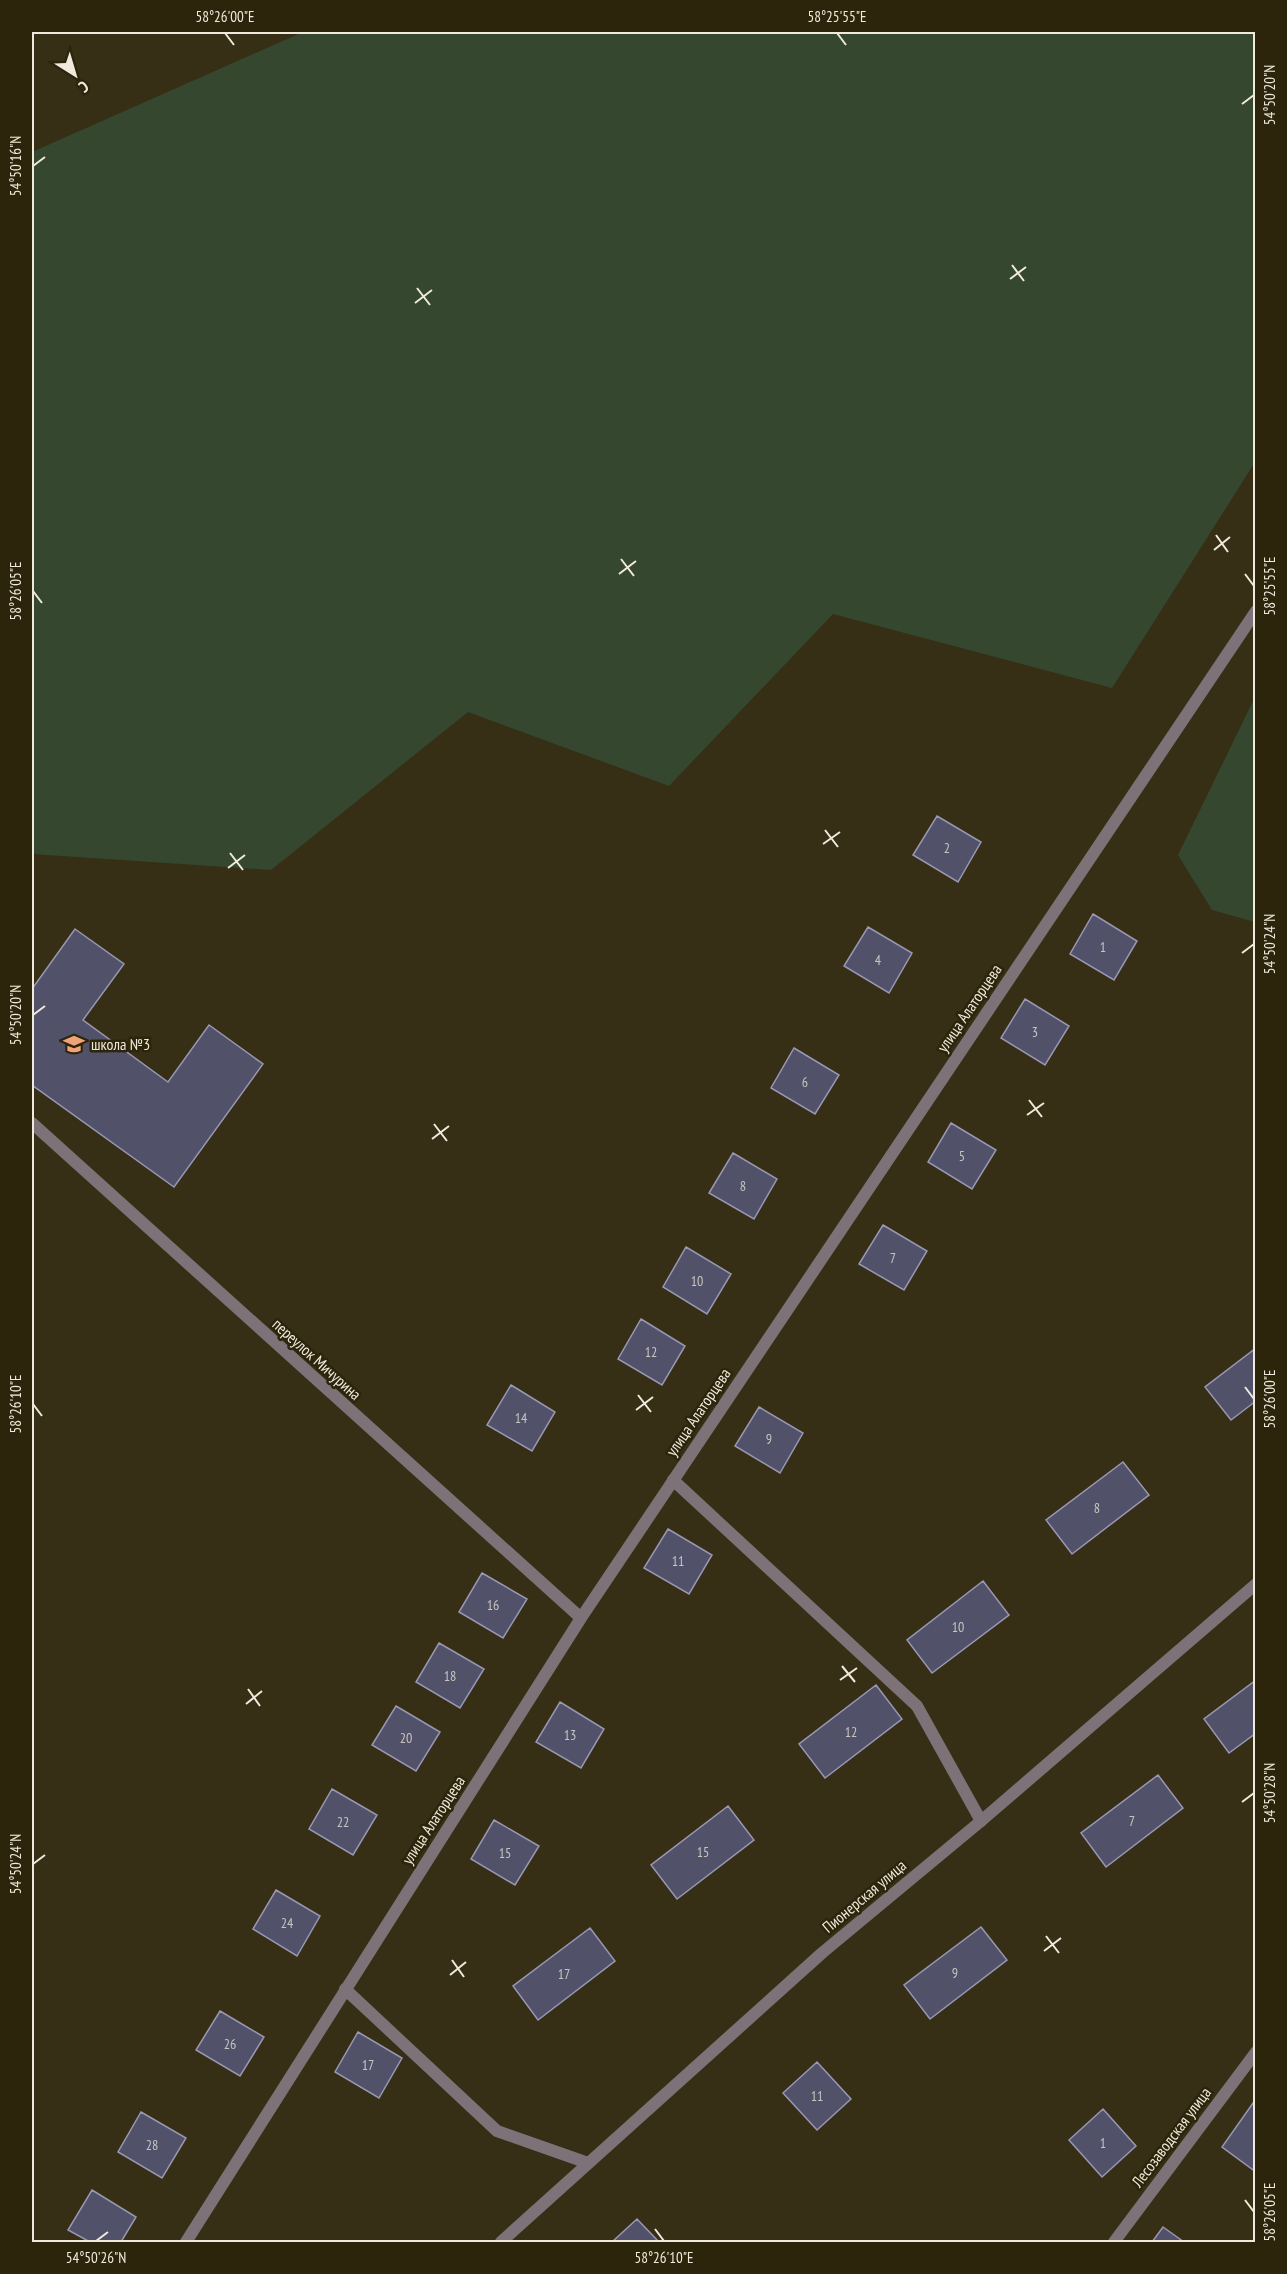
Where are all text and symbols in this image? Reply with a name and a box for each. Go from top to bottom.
text: 58°26'00"E [195,7,255,26]
text: 58°25'55"E [807,7,867,26]
north arrow [45,45,105,105]
text: 54°50'20"N [1260,65,1279,125]
text: С [75,77,93,98]
text: 54°50'16"N [6,136,25,196]
text: 58°25'55"E [1260,556,1279,616]
text: 58°26'05"E [6,561,25,621]
house number: 2 [944,839,950,857]
text: 54°50'24"N [1260,914,1279,974]
house number: 1 [1100,938,1106,956]
house number: 4 [875,951,882,969]
street label: улица Алаторцева [932,960,1006,1056]
text: 54°50'20"N [6,985,25,1045]
house number: 3 [1032,1023,1038,1041]
school or university icon: школа №3 [62,1032,86,1056]
place label: школа №3 [91,1034,150,1054]
house number: 6 [802,1073,808,1091]
house number: 5 [959,1147,965,1165]
house number: 8 [740,1177,746,1195]
house number: 7 [890,1249,896,1267]
house number: 10 [691,1272,703,1290]
street label: переулок Мичурина [268,1314,366,1404]
house number: 12 [645,1343,657,1361]
street label: улица Алаторцева [661,1364,735,1460]
text: 58°26'00"E [1260,1369,1279,1429]
text: 58°26'10"E [6,1374,25,1434]
house number: 14 [515,1409,528,1427]
house number: 9 [766,1430,772,1448]
house number: 8 [1094,1499,1100,1517]
house number: 11 [672,1552,684,1570]
house number: 16 [487,1596,499,1614]
house number: 10 [952,1618,964,1636]
house number: 18 [444,1667,456,1685]
house number: 12 [845,1723,857,1741]
house number: 13 [564,1726,576,1744]
house number: 20 [400,1729,412,1747]
text: 54°50'28"N [1260,1763,1279,1823]
street label: улица Алаторцева [397,1772,469,1868]
house number: 7 [1129,1812,1135,1830]
house number: 22 [337,1813,349,1831]
text: 54°50'24"N [6,1834,25,1894]
house number: 15 [697,1843,709,1861]
house number: 15 [499,1844,511,1862]
street label: Пионерская улица [818,1855,910,1937]
house number: 24 [281,1914,294,1932]
house number: 9 [952,1964,958,1982]
house number: 17 [558,1965,570,1983]
house number: 26 [224,2035,236,2053]
house number: 17 [362,2056,374,2074]
street label: Лесозаводская улица [1126,2083,1215,2192]
house number: 11 [811,2087,823,2105]
house number: 1 [1100,2134,1106,2152]
house number: 28 [146,2136,158,2154]
text: 58°26'05"E [1260,2182,1279,2242]
text: 54°50'26"N [66,2248,126,2267]
text: 58°26'10"E [634,2248,694,2267]

